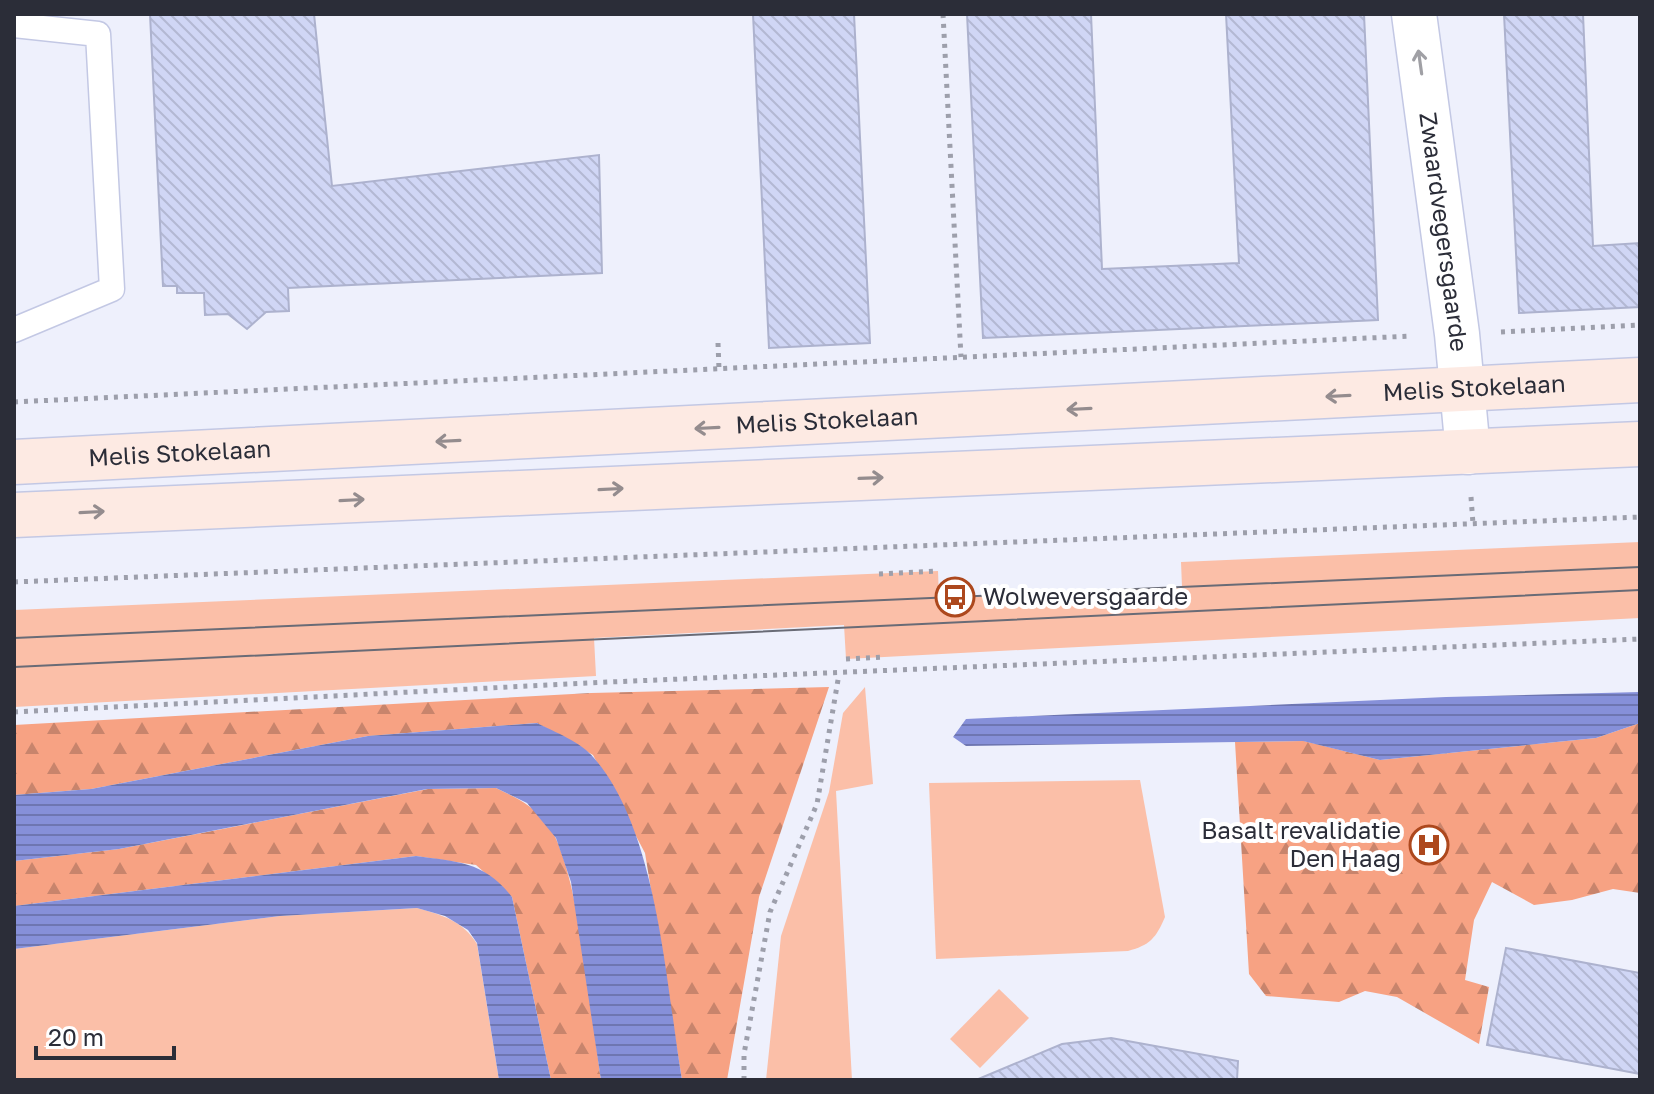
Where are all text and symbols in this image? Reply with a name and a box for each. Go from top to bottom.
one-way arrow [1413,49,1428,76]
street label: Zwaardvegersgaarde [1414,110,1475,353]
street label: Melis Stokelaan [1382,368,1566,406]
one-way arrow [1325,389,1352,404]
street label: Melis Stokelaan [735,400,919,439]
one-way arrow [1066,402,1093,417]
one-way arrow [694,421,721,436]
street label: Melis Stokelaan [88,433,272,471]
one-way arrow [435,434,462,449]
one-way arrow [857,470,884,485]
one-way arrow [597,481,624,496]
one-way arrow [338,493,365,508]
one-way arrow [78,504,105,519]
bus stop icon: Wolweversgaarde [934,576,976,618]
place label: Wolweversgaarde [983,581,1188,610]
place label: Basalt revalidatie Den Haag [1201,815,1401,872]
hospital icon: Basalt revalidatie Den Haag [1408,824,1450,866]
scale bar [36,1010,174,1060]
text: 20 m [48,1022,104,1051]

